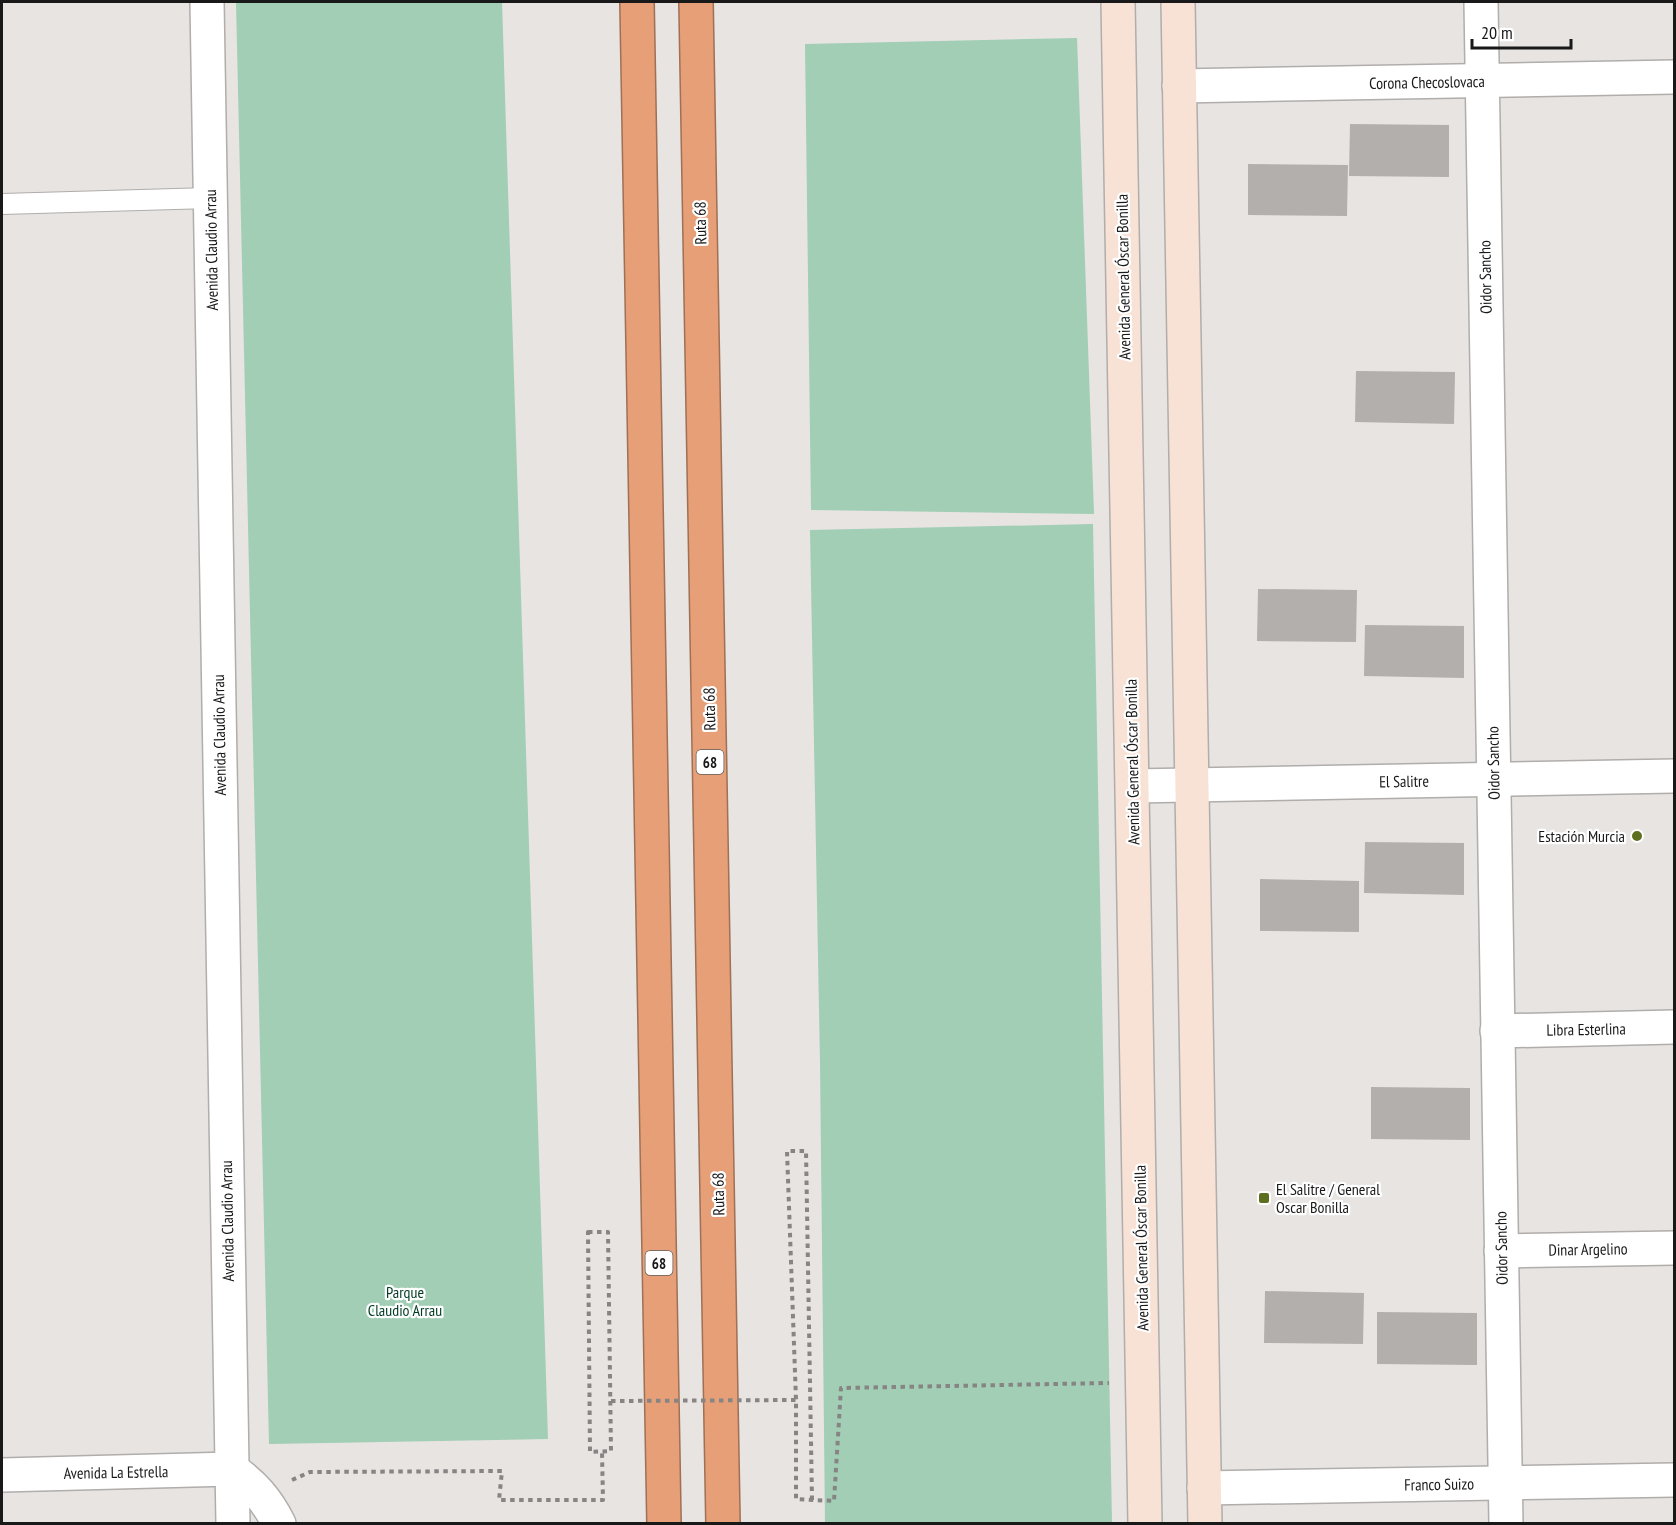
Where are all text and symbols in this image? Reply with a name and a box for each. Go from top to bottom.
scale bar [1472,12,1571,50]
text: 20 m [1481,21,1513,44]
street label: Corona Checoslovaca [1369,71,1485,93]
street label: Avenida Claudio Arrau [200,189,222,311]
street label: Avenida General Óscar Bonilla [1112,194,1134,360]
street label: Ruta 68 [690,201,710,245]
street label: Oidor Sancho [1474,240,1496,314]
street label: Avenida Claudio Arrau [208,674,230,796]
street label: Avenida General Óscar Bonilla [1121,679,1143,845]
street label: Ruta 68 [699,687,719,731]
street label: Oidor Sancho [1482,726,1504,800]
road number: 68 [696,750,724,774]
street label: El Salitre [1379,771,1429,791]
place label: Estación Murcia [1538,826,1625,846]
marker: Estación Murcia [1630,829,1644,843]
street label: Libra Esterlina [1546,1018,1626,1040]
street label: Avenida Claudio Arrau [216,1160,238,1282]
street label: Avenida General Óscar Bonilla [1130,1165,1152,1331]
street label: Ruta 68 [708,1172,728,1216]
place label: El Salitre / General Oscar Bonilla [1276,1179,1380,1217]
marker: El Salitre / General Oscar Bonilla [1257,1191,1271,1205]
street label: Oidor Sancho [1490,1211,1512,1285]
street label: Dinar Argelino [1548,1238,1628,1260]
road number: 68 [646,1251,672,1275]
park label: Parque Claudio Arrau [368,1282,442,1320]
street label: Avenida La Estrella [63,1461,169,1483]
street label: Franco Suizo [1404,1473,1474,1495]

